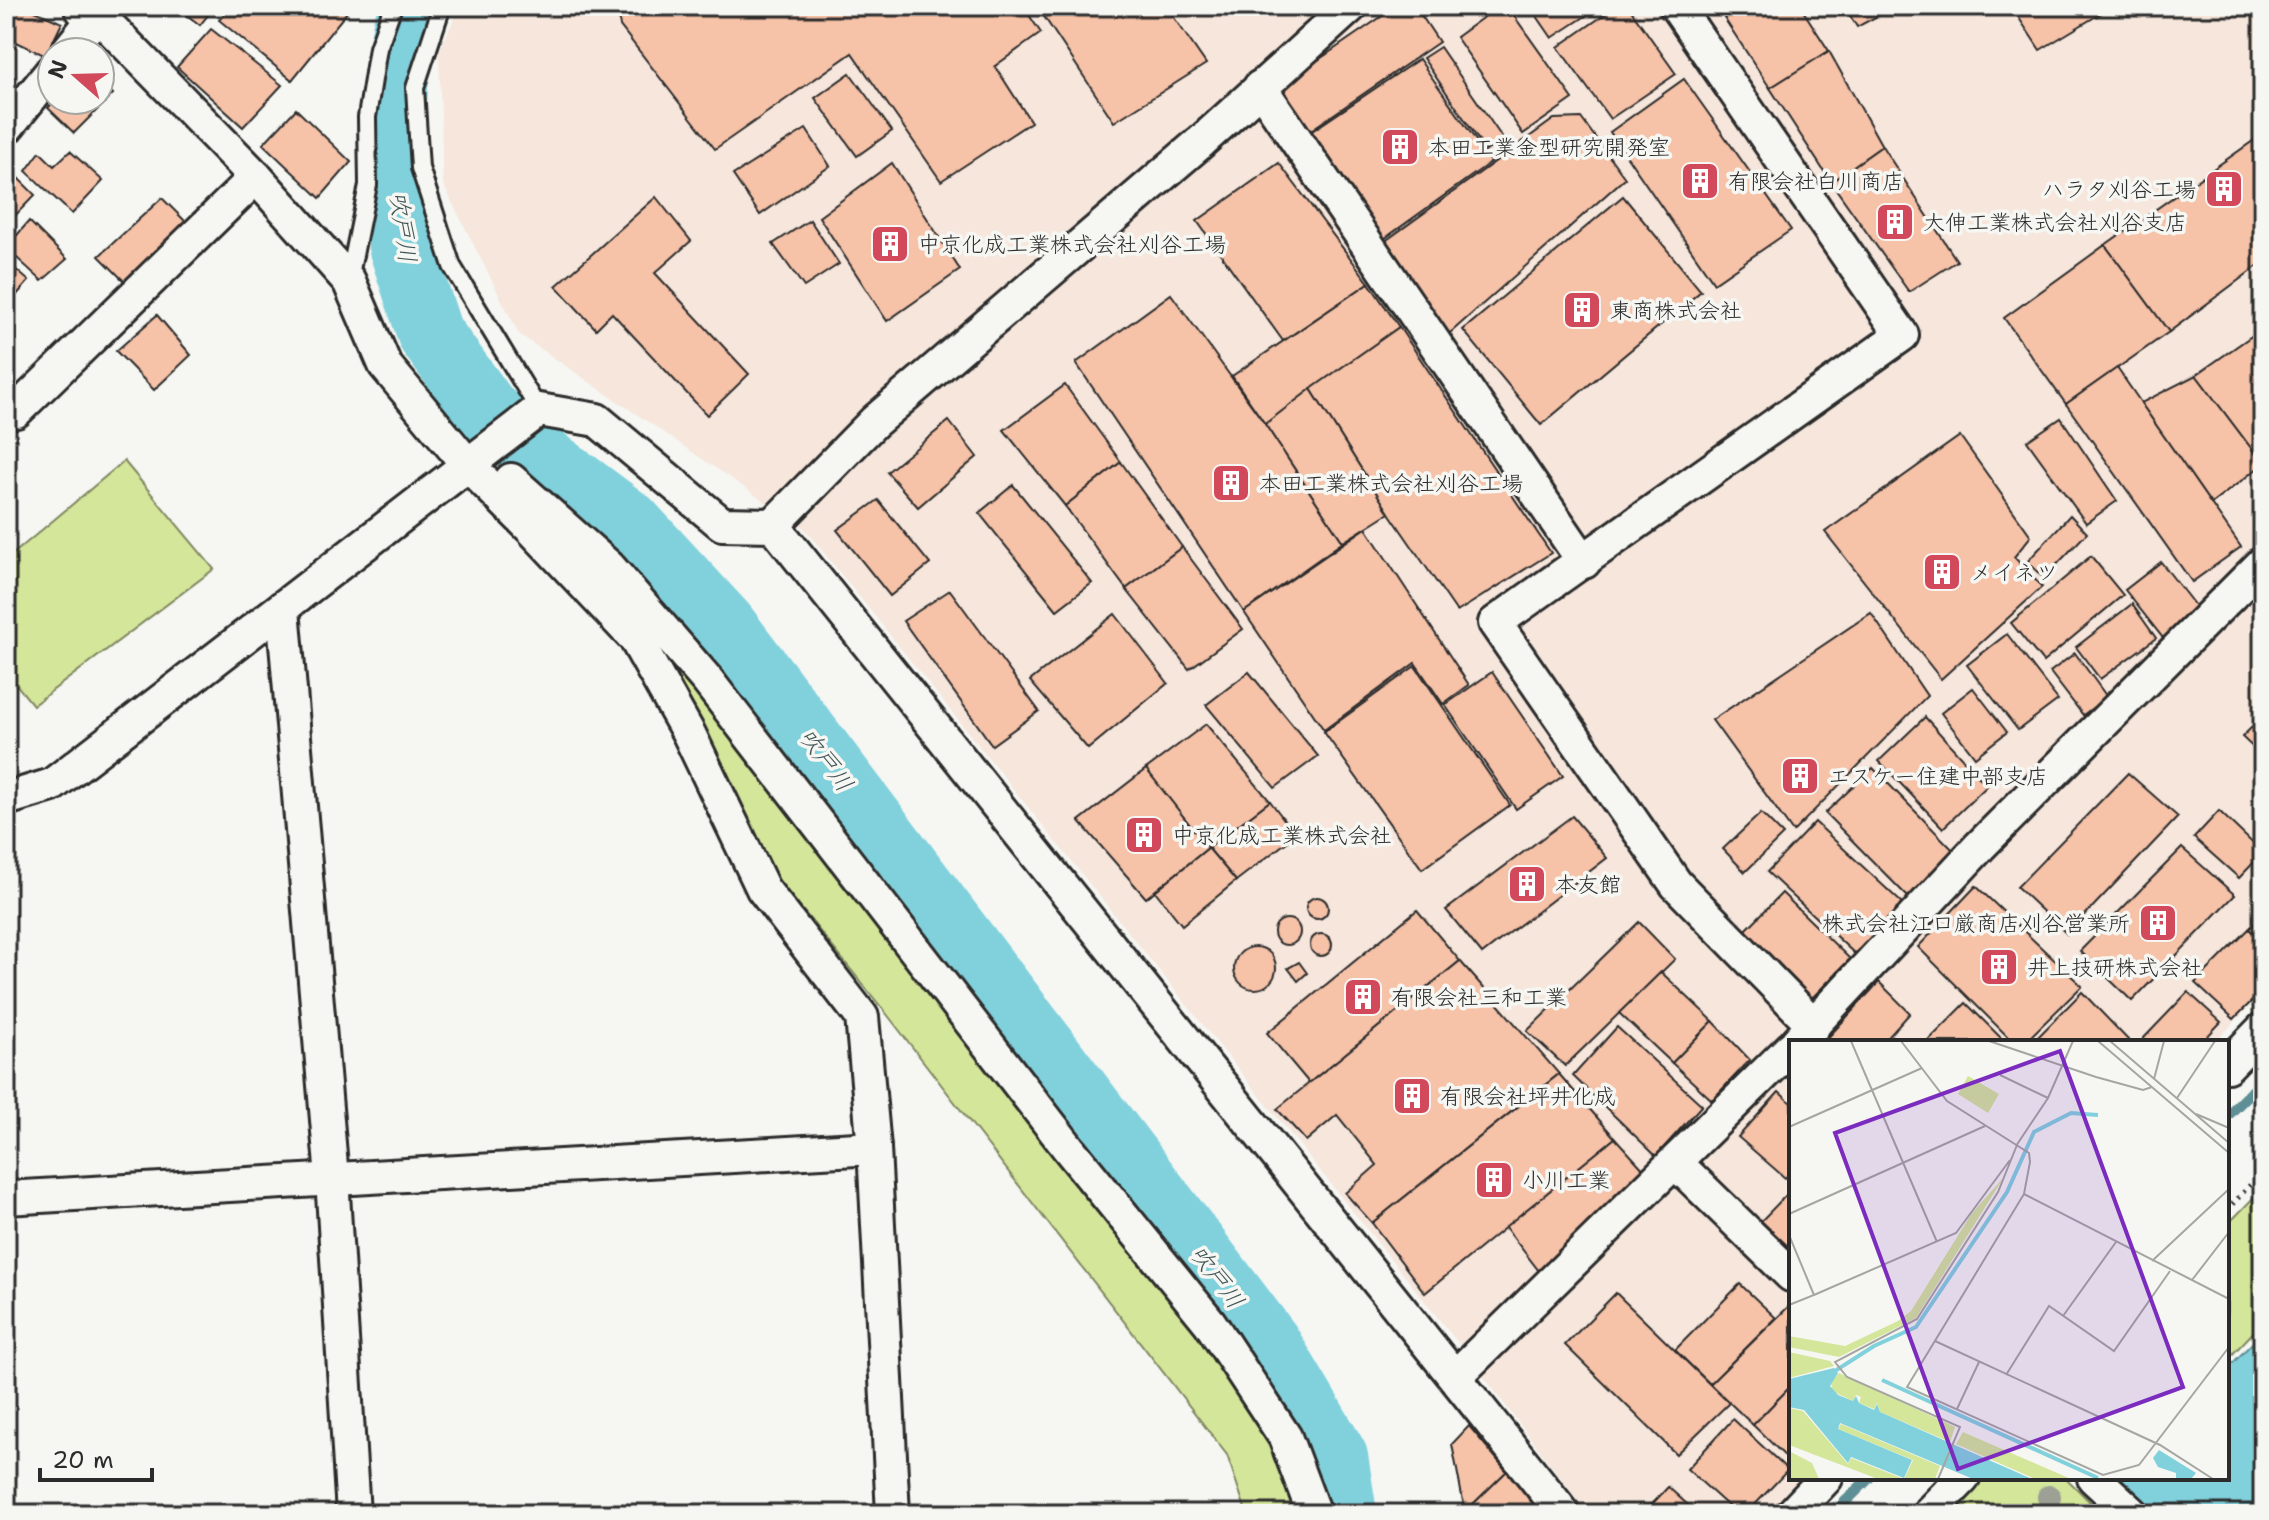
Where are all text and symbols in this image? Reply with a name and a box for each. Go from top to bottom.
north arrow [36,36,116,116]
text: N [41,56,74,82]
building icon: 本田工業金型研究開発室 [1379,126,1421,168]
place label: 本田工業金型研究開発室 [1428,133,1670,162]
building icon: 有限会社白川商店 [1679,160,1721,202]
place label: 有限会社白川商店 [1728,167,1904,196]
building icon: ハラタ刈谷工場 [2203,168,2245,210]
place label: ハラタ刈谷工場 [2042,175,2196,204]
water label: 吹戸川 [382,189,424,265]
building icon: 大伸工業株式会社刈谷支店 [1874,201,1916,243]
place label: 大伸工業株式会社刈谷支店 [1923,208,2187,237]
building icon: 中京化成工業株式会社刈谷工場 [869,223,911,265]
place label: 中京化成工業株式会社刈谷工場 [918,230,1226,259]
building icon: 東商株式会社 [1561,289,1603,331]
place label: 東商株式会社 [1610,296,1742,325]
building icon: 本田工業株式会社刈谷工場 [1210,462,1252,504]
place label: 本田工業株式会社刈谷工場 [1259,469,1523,498]
building icon: メイネツ [1921,551,1963,593]
place label: メイネツ [1970,558,2058,587]
water label: 吹戸川 [792,722,860,798]
building icon: エスケー住建中部支店 [1779,755,1821,797]
place label: エスケー住建中部支店 [1828,762,2048,791]
building icon: 中京化成工業株式会社 [1123,814,1165,856]
place label: 中京化成工業株式会社 [1172,821,1392,850]
building icon: 本友館 [1506,863,1548,905]
place label: 本友館 [1555,870,1621,899]
building icon: 株式会社江口厳商店刈谷営業所 [2137,902,2179,944]
place label: 株式会社江口厳商店刈谷営業所 [1822,909,2130,938]
building icon: 井上技研株式会社 [1978,946,2020,988]
place label: 井上技研株式会社 [2027,953,2203,982]
building icon: 有限会社三和工業 [1342,976,1384,1018]
place label: 有限会社三和工業 [1391,983,1567,1012]
inset map [1789,1040,2229,1480]
building icon: 有限会社坪井化成 [1391,1075,1433,1117]
place label: 有限会社坪井化成 [1440,1082,1616,1111]
building icon: 小川工業 [1473,1159,1515,1201]
place label: 小川工業 [1522,1166,1610,1195]
water label: 吹戸川 [1183,1239,1251,1315]
scale bar [40,1432,152,1482]
text: 20 m [52,1444,114,1476]

